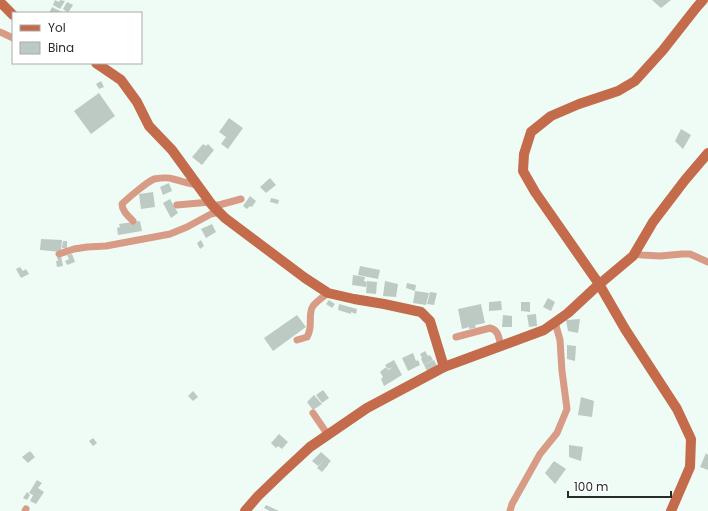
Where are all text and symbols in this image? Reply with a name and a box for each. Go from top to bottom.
legend [12,12,142,64]
text: Yol [48,19,66,36]
text: Bina [48,39,74,56]
scale bar [568,473,671,499]
text: 100 m [574,478,608,495]

